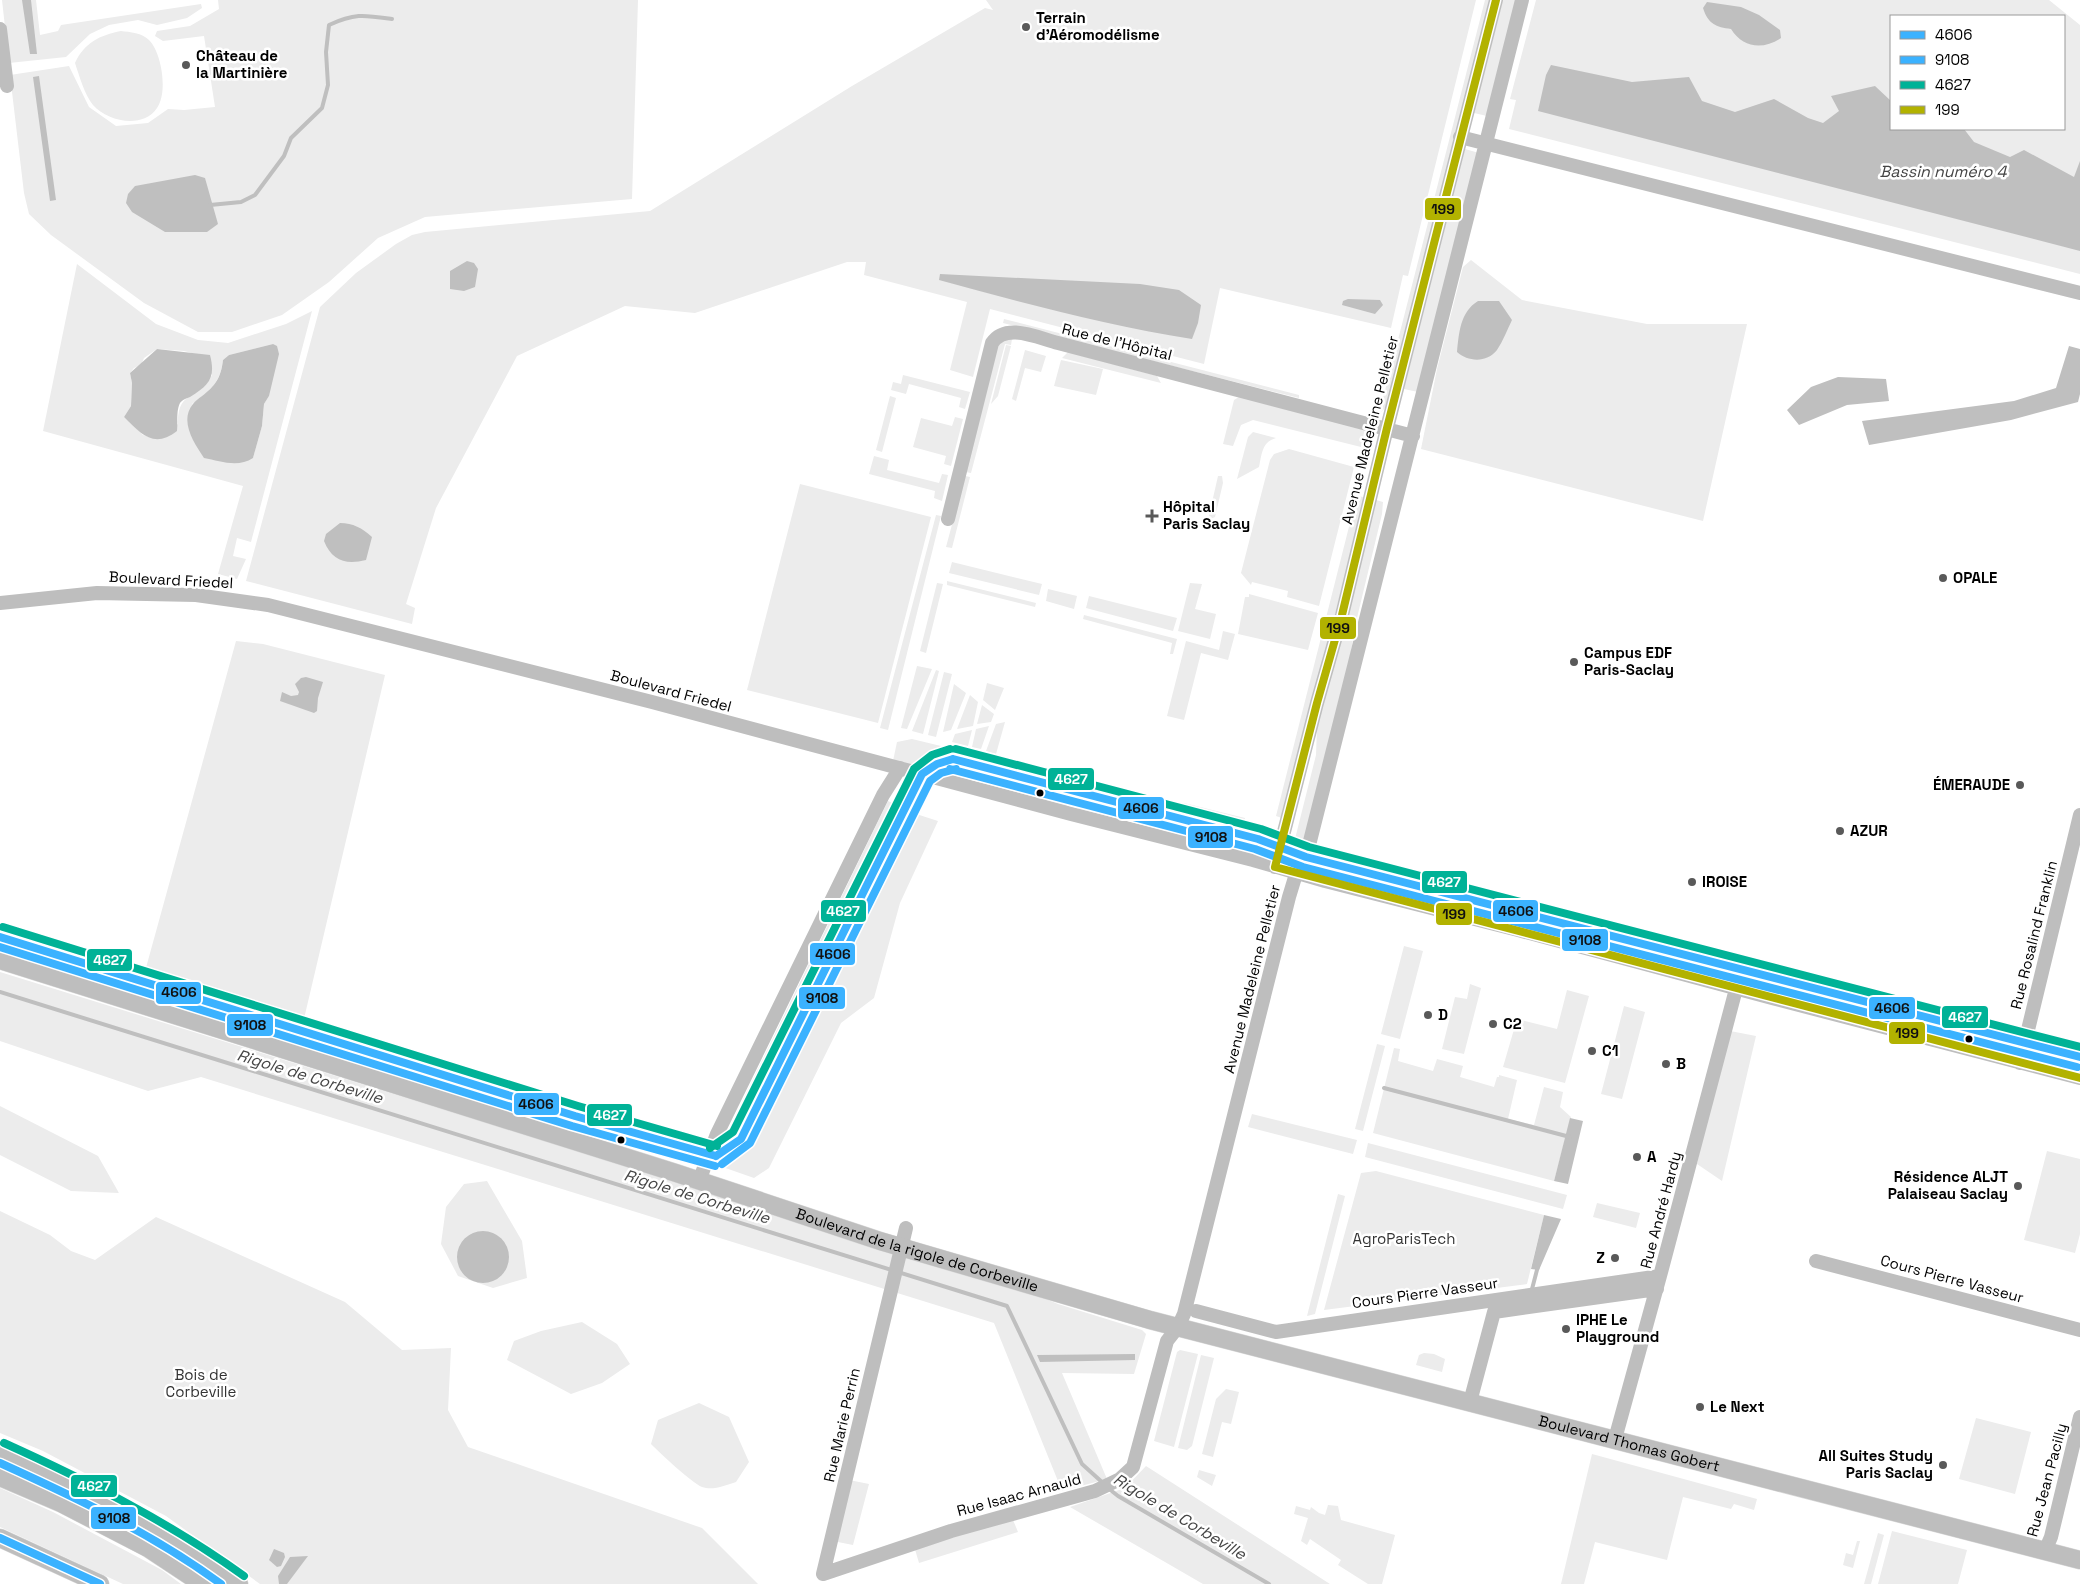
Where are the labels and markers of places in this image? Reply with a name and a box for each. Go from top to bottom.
place label: Terrain d'Aéromodélisme [1036,8,1160,44]
marker: Terrain d'Aéromodélisme [1020,21,1032,33]
place label: Château de la Martinière [196,46,288,82]
marker: Château de la Martinière [180,59,192,71]
place label: Hôpital Paris Saclay [1163,497,1250,533]
marker: Hôpital Paris Saclay [1145,509,1159,523]
place label: OPALE [1953,568,1997,587]
marker: OPALE [1937,572,1949,584]
place label: Campus EDF Paris-Saclay [1584,643,1674,679]
marker: Campus EDF Paris-Saclay [1568,656,1580,668]
place label: ÉMERAUDE [1933,775,2010,794]
marker: ÉMERAUDE [2014,779,2026,791]
unlabelled marker [1035,788,1045,798]
place label: AZUR [1850,821,1888,840]
marker: AZUR [1834,825,1846,837]
place label: IROISE [1702,872,1747,891]
marker: IROISE [1686,876,1698,888]
place label: D [1438,1005,1448,1024]
marker: D [1422,1009,1434,1021]
place label: C2 [1503,1014,1522,1033]
marker: C2 [1487,1018,1499,1030]
unlabelled marker [1964,1034,1974,1044]
place label: C1 [1602,1041,1618,1060]
marker: C1 [1586,1045,1598,1057]
place label: B [1676,1054,1686,1073]
marker: B [1660,1058,1672,1070]
unlabelled marker [616,1135,626,1145]
place label: A [1647,1147,1657,1166]
marker: A [1631,1151,1643,1163]
place label: Résidence ALJT Palaiseau Saclay [1888,1167,2008,1203]
marker: Résidence ALJT Palaiseau Saclay [2012,1180,2024,1192]
place label: Z [1596,1248,1605,1267]
marker: Z [1609,1252,1621,1264]
place label: IPHE Le Playground [1576,1310,1659,1346]
marker: IPHE Le Playground [1560,1323,1572,1335]
place label: Le Next [1710,1397,1765,1416]
marker: Le Next [1694,1401,1706,1413]
place label: All Suites Study Paris Saclay [1819,1446,1933,1482]
marker: All Suites Study Paris Saclay [1937,1459,1949,1471]

